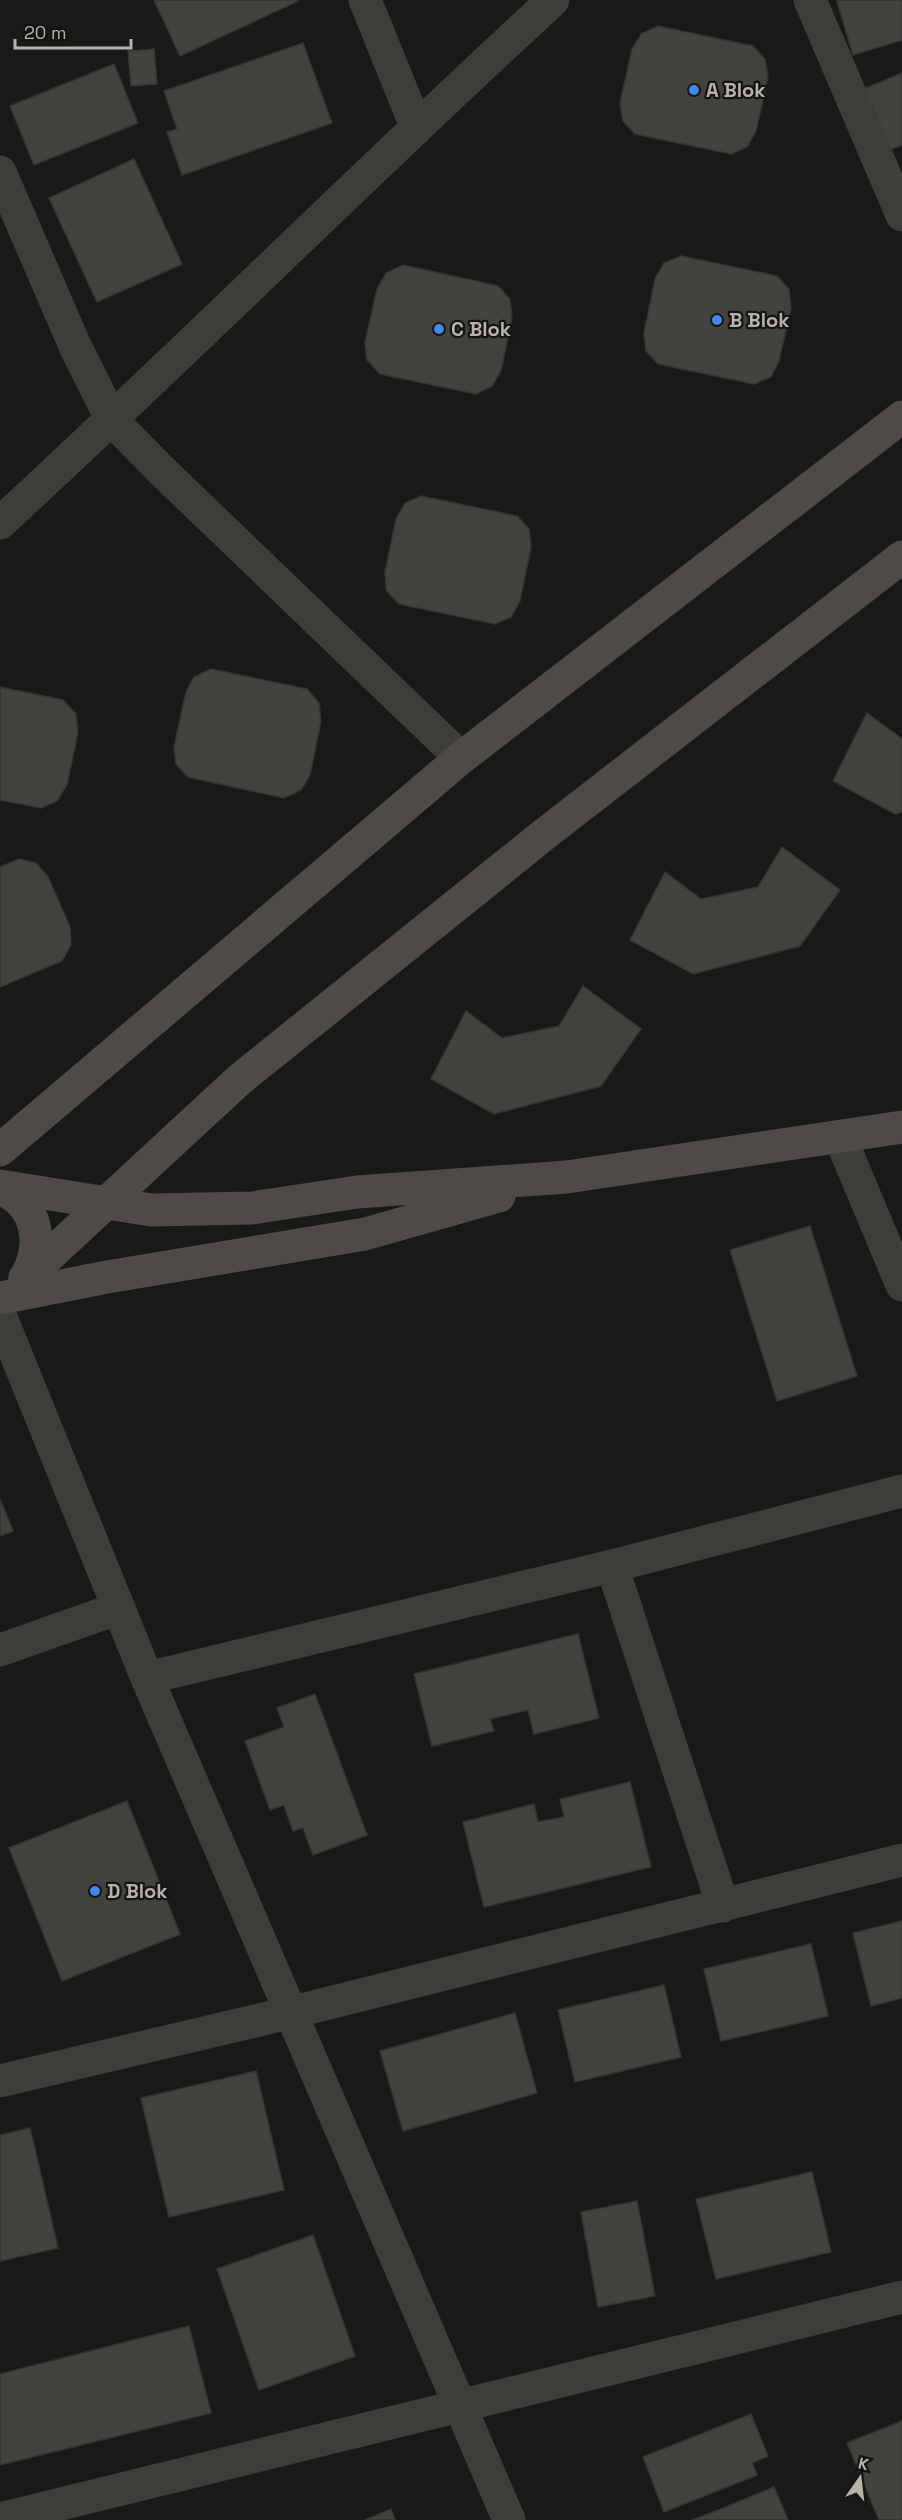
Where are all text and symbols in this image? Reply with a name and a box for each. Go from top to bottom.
scale bar [15,12,130,50]
text: 20 m [24,21,67,44]
place label: A Blok [706,77,766,103]
marker: A Blok [687,83,701,97]
place label: B Blok [729,307,789,333]
marker: B Blok [710,313,724,327]
place label: C Blok [451,316,511,342]
marker: C Blok [432,322,446,336]
place label: D Blok [107,1878,168,1904]
marker: D Blok [88,1884,102,1898]
north arrow [830,2448,890,2508]
text: K [856,2453,871,2475]

